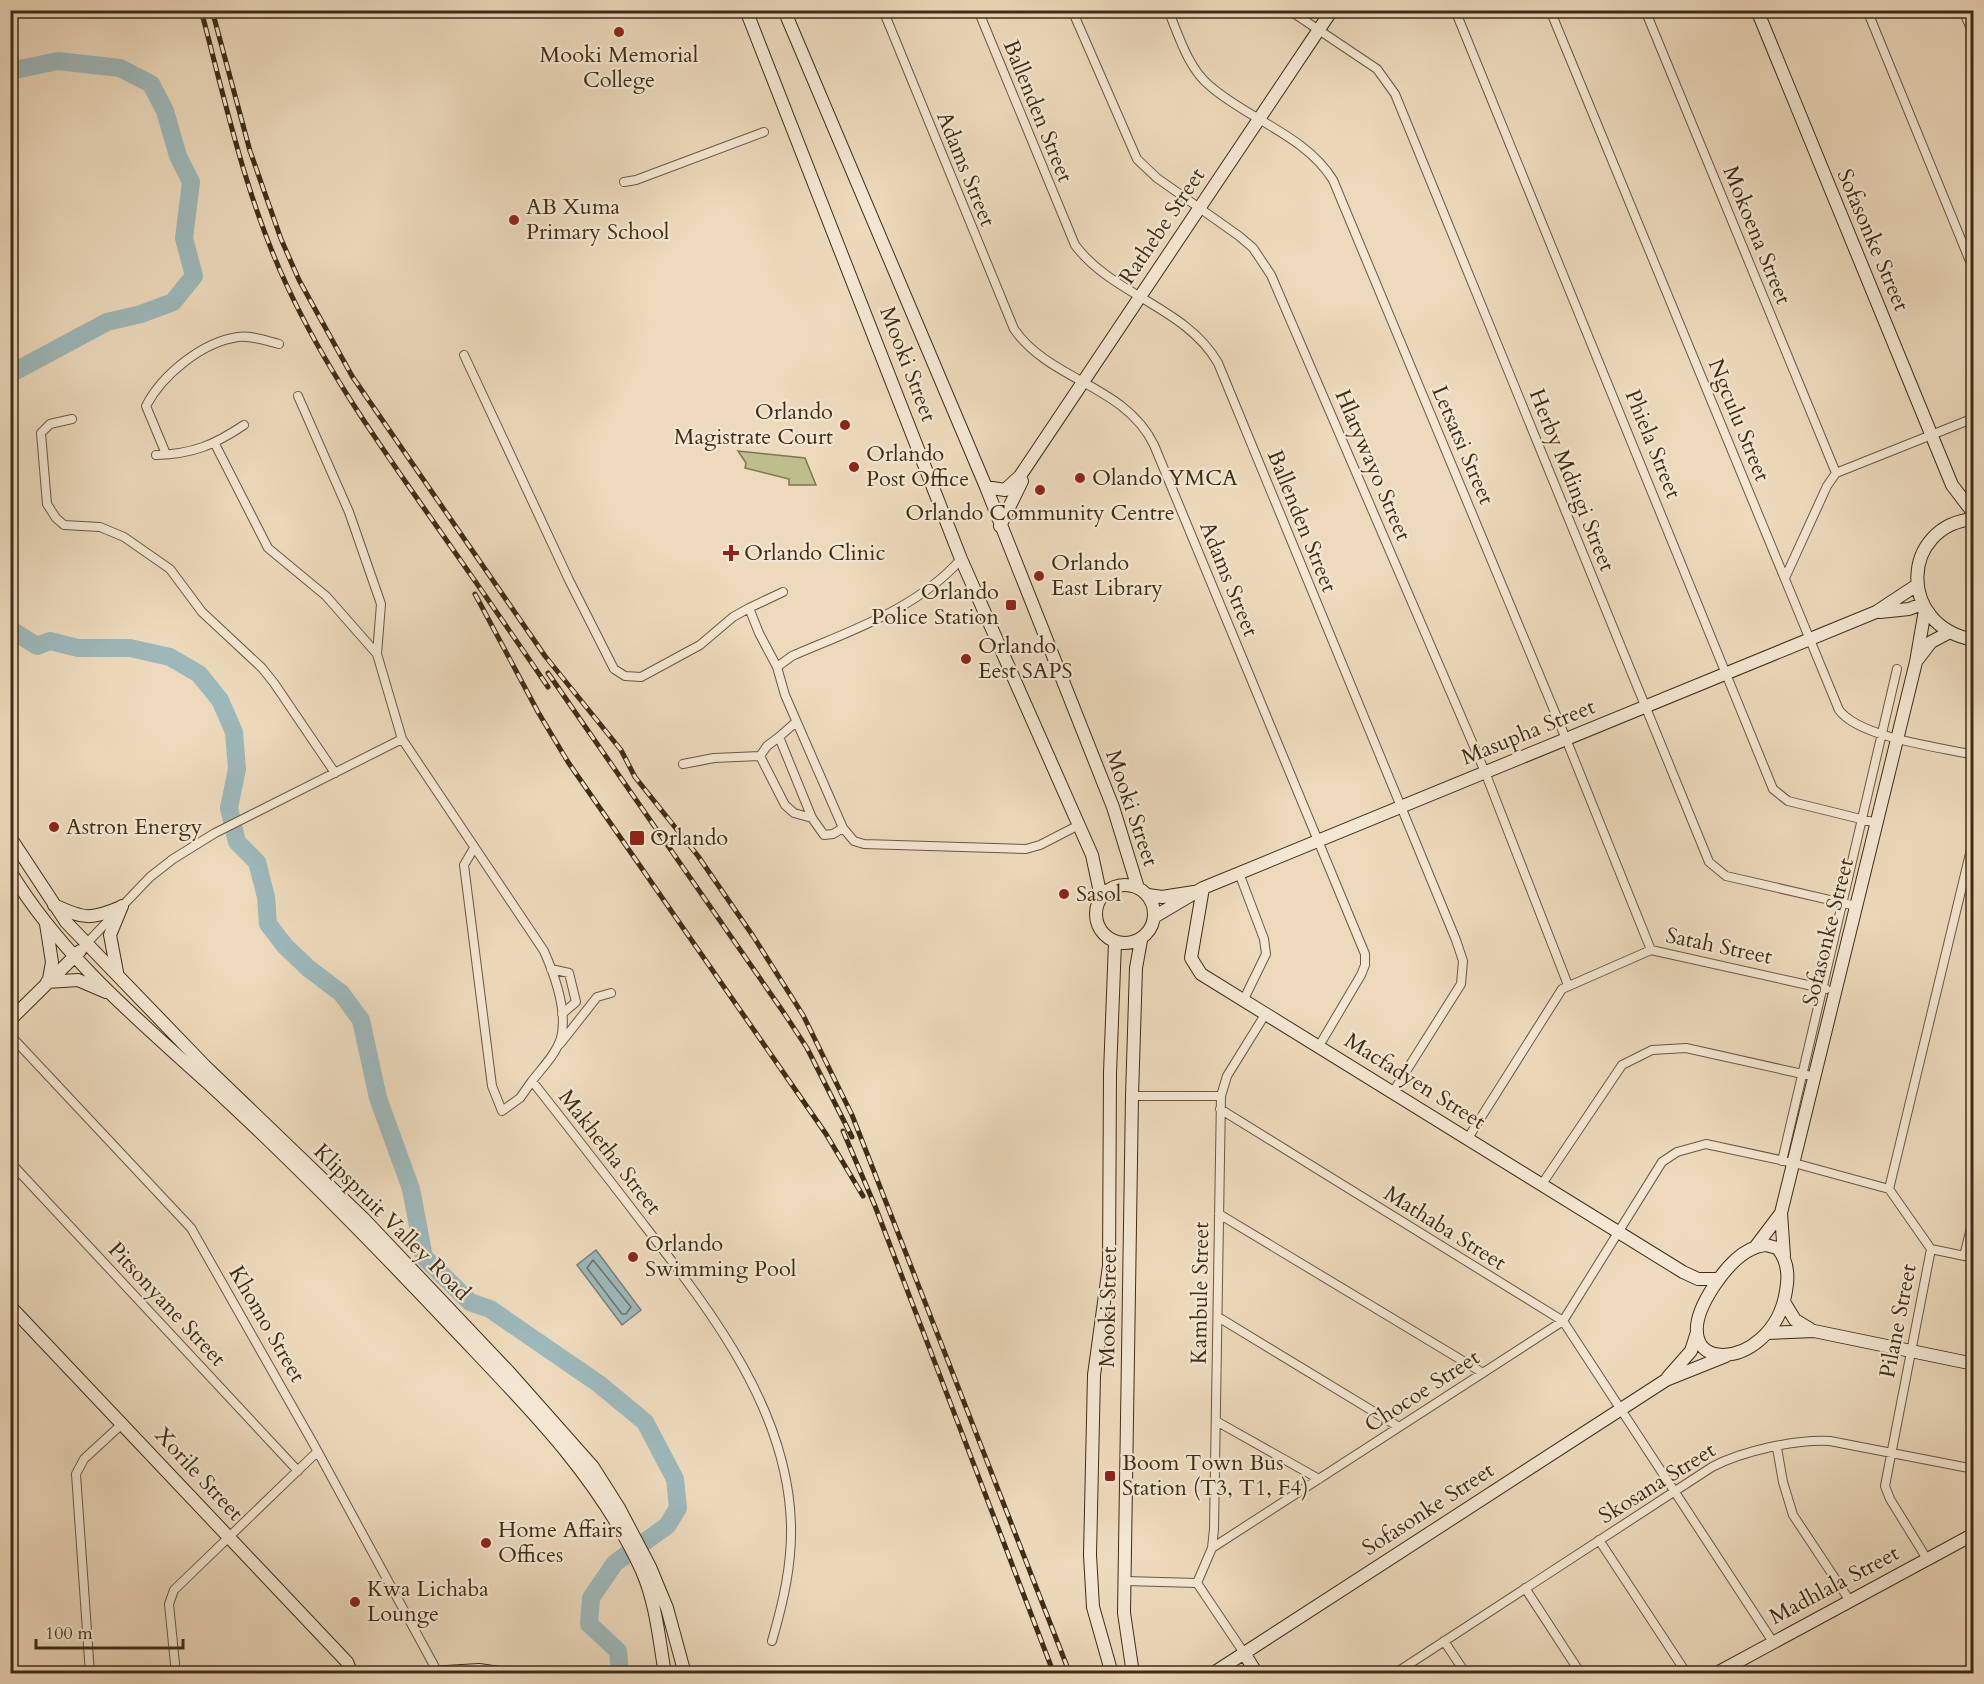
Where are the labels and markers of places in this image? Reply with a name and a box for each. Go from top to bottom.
marker: Mooki Memorial College [612,25,626,39]
place label: Mooki Memorial College [540,40,699,95]
place label: AB Xuma Primary School [526,192,670,247]
marker: AB Xuma Primary School [507,213,521,227]
place label: Orlando Magistrate Court [674,397,833,452]
marker: Orlando Magistrate Court [838,418,852,432]
place label: Orlando Post Office [866,439,969,494]
marker: Orlando Post Office [847,460,861,474]
place label: Olando YMCA [1092,463,1238,493]
marker: Olando YMCA [1073,471,1087,485]
marker: Orlando Community Centre [1033,483,1047,497]
place label: Orlando Community Centre [905,498,1175,528]
place label: Orlando Clinic [744,538,886,568]
marker: Orlando Clinic [722,544,740,562]
place label: Orlando East Library [1051,548,1163,603]
marker: Orlando East Library [1032,569,1046,583]
place label: Orlando Police Station [871,577,999,632]
marker: Orlando Police Station [1004,598,1018,612]
place label: Orlando Eest SAPS [978,631,1073,686]
marker: Orlando Eest SAPS [959,652,973,666]
place label: Astron Energy [66,812,203,842]
marker: Astron Energy [47,820,61,834]
place label: Orlando [650,823,728,853]
marker: Orlando [628,829,646,847]
place label: Sasol [1076,879,1122,909]
marker: Sasol [1057,887,1071,901]
place label: Orlando Swimming Pool [645,1229,797,1284]
marker: Orlando Swimming Pool [626,1250,640,1264]
place label: Boom Town Bus Station (T3, T1, F4) [1122,1448,1308,1503]
marker: Boom Town Bus Station (T3, T1, F4) [1103,1469,1117,1483]
place label: Home Affairs Offices [498,1515,623,1570]
marker: Home Affairs Offices [479,1536,493,1550]
place label: Kwa Lichaba Lounge [367,1574,489,1629]
marker: Kwa Lichaba Lounge [348,1595,362,1609]

